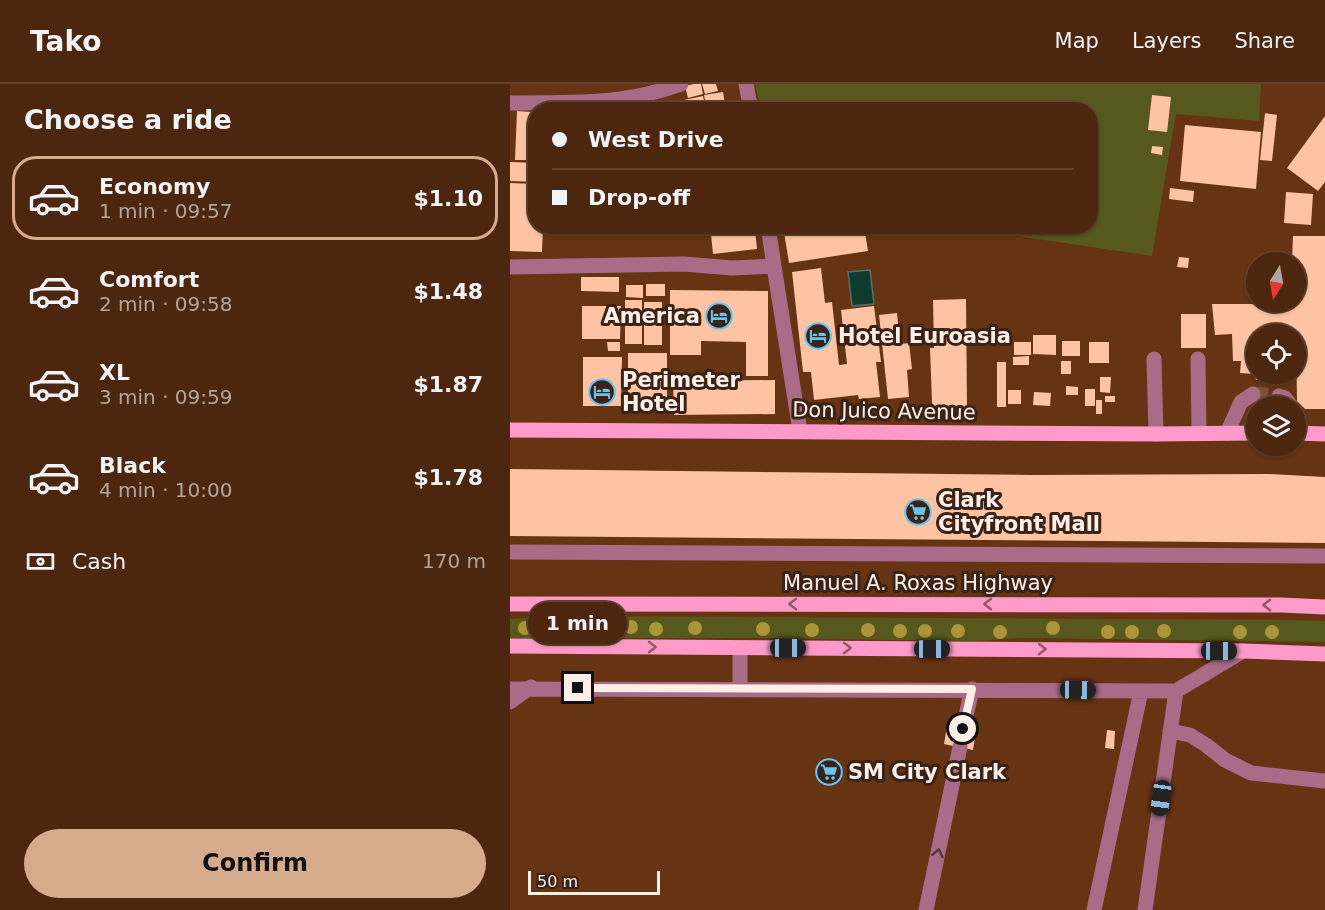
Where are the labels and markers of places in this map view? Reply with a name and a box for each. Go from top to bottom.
hotel icon: America [704,301,734,331]
place label: America [603,304,700,328]
hotel icon: Hotel Euroasia [803,321,833,351]
place label: Hotel Euroasia [838,324,1011,348]
place label: Perimeter Hotel [622,368,741,416]
hotel icon: Perimeter Hotel [587,377,617,407]
place label: Clark Cityfront Mall [938,488,1100,536]
supermarket icon: Clark Cityfront Mall [903,497,933,527]
supermarket icon: SM City Clark [814,757,844,787]
place label: SM City Clark [848,760,1007,784]

